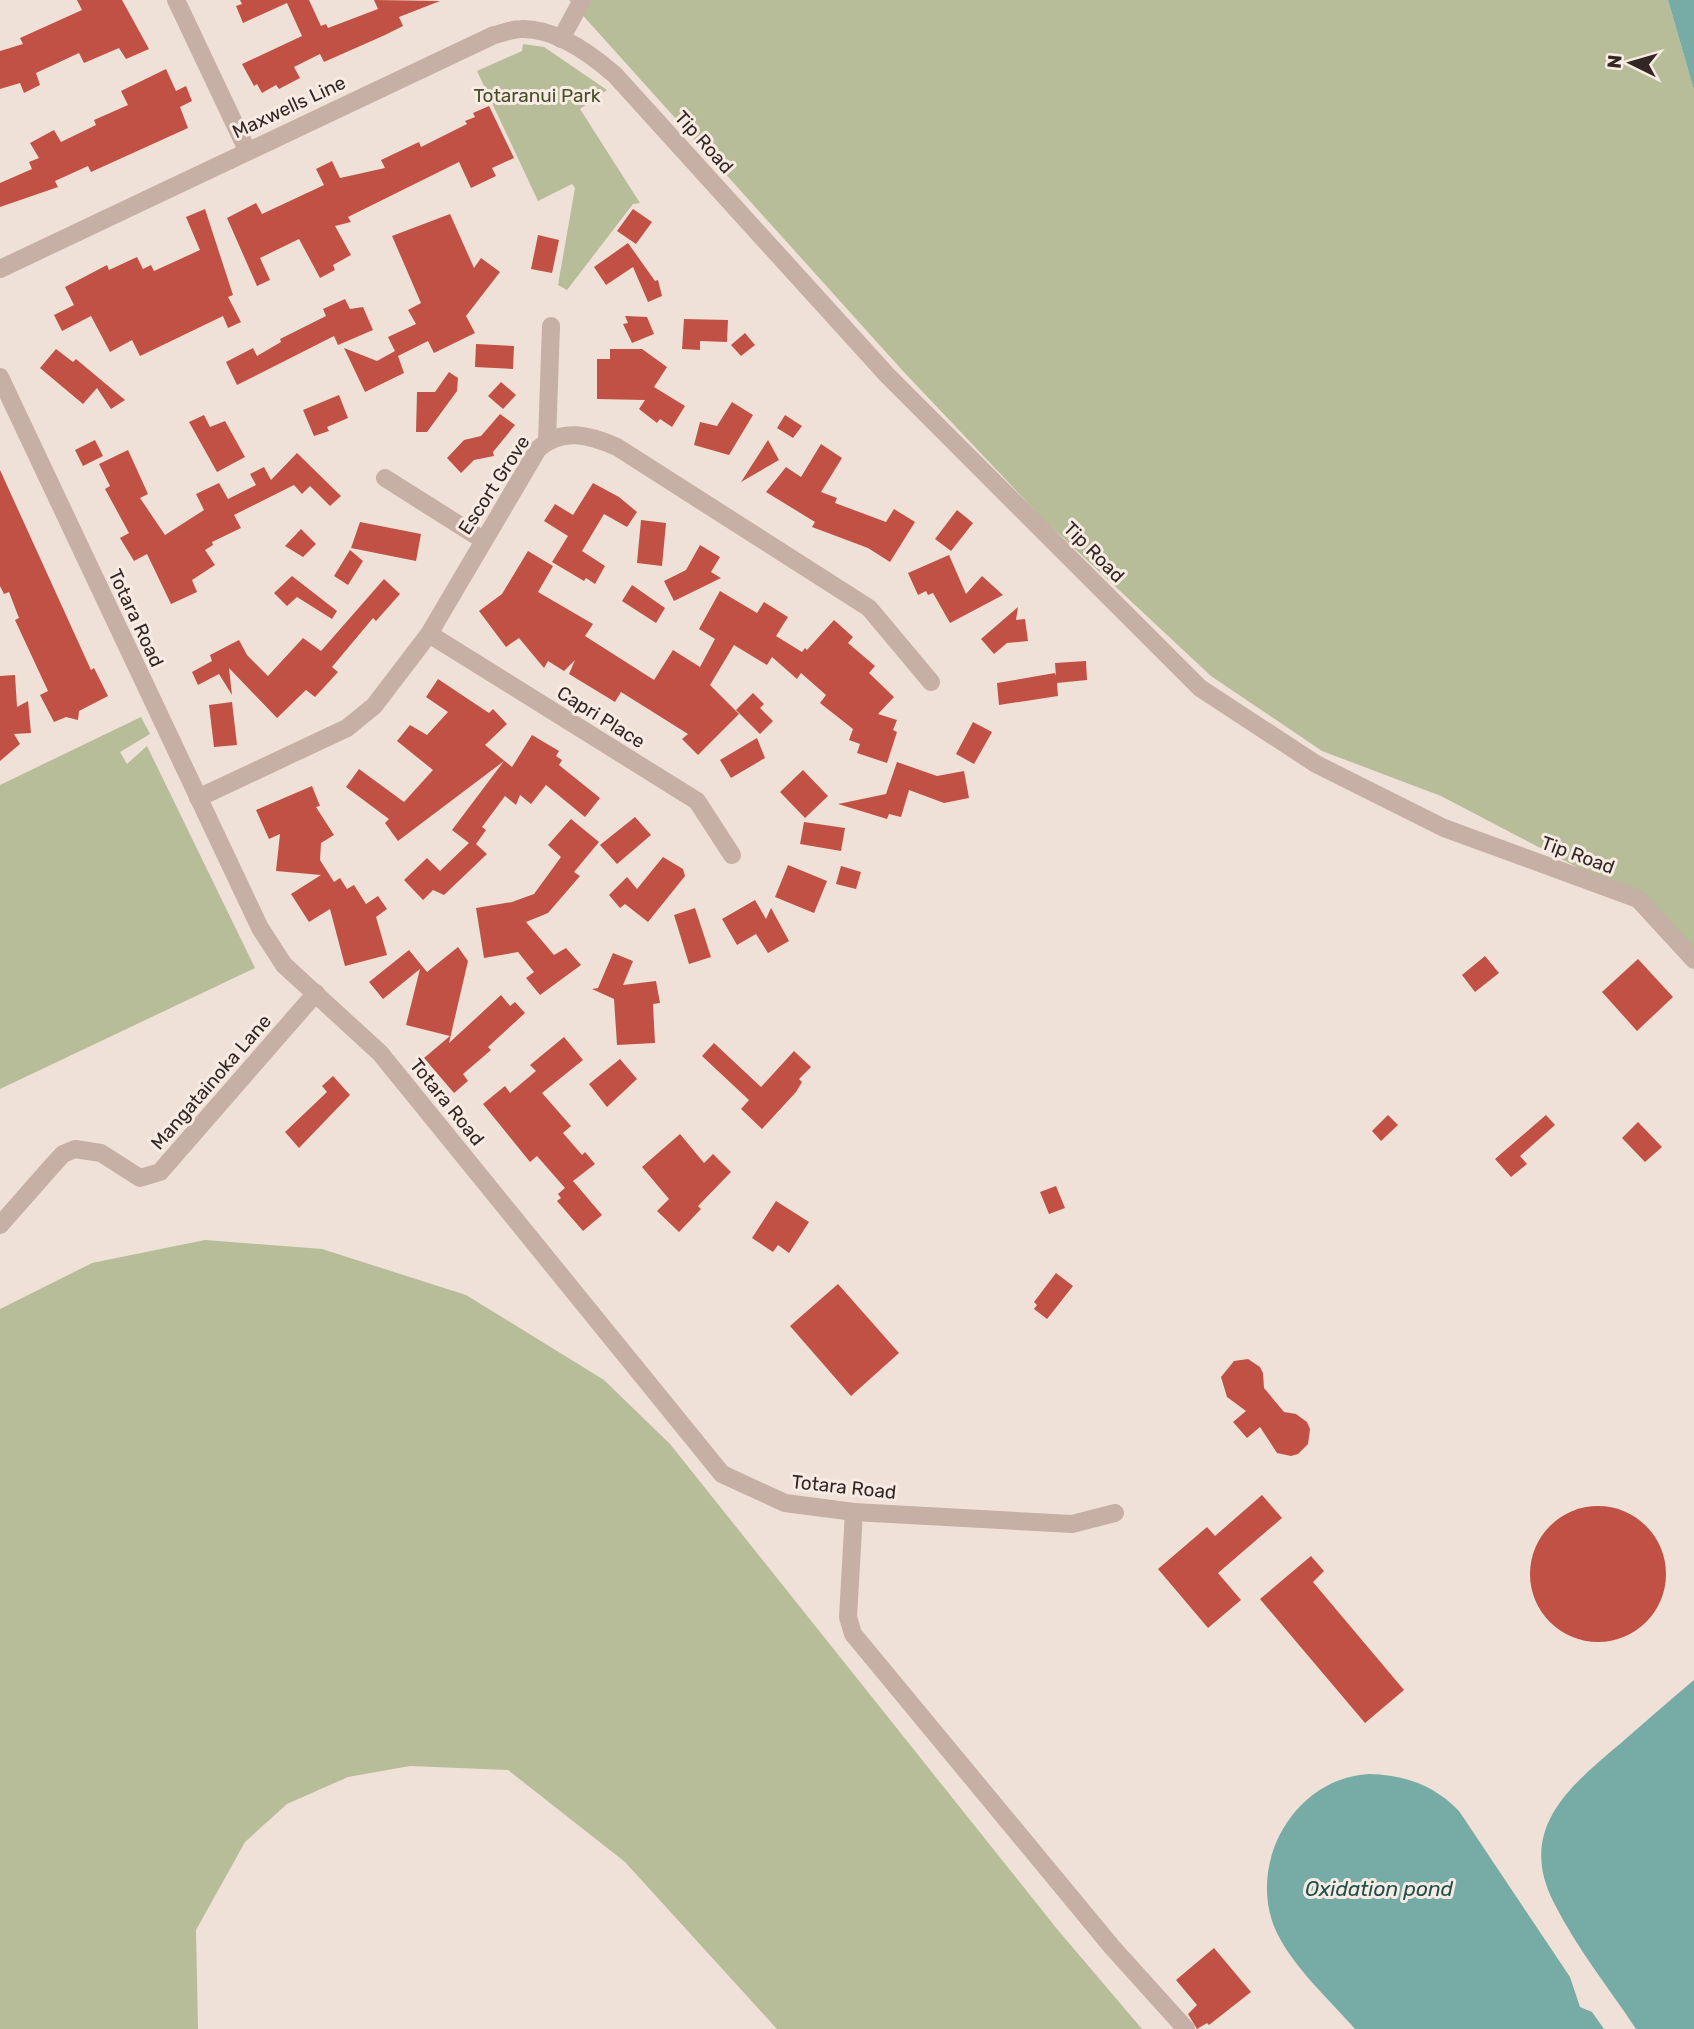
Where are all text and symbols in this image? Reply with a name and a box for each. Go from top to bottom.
north arrow [1596,28,1666,98]
text: N [1603,54,1627,69]
street label: Maxwells Line [229,71,349,143]
park label: Totaranui Park [473,84,601,107]
street label: Tip Road [670,106,738,178]
street label: Escort Grove [454,431,534,539]
street label: Tip Road [1059,517,1129,587]
street label: Totara Road [103,565,169,671]
street label: Capri Place [553,681,649,753]
street label: Tip Road [1538,831,1618,879]
street label: Mangatainoka Lane [146,1010,276,1154]
street label: Totara Road [405,1054,489,1150]
street label: Totara Road [791,1470,897,1504]
water label: Oxidation pond [1305,1876,1454,1901]

